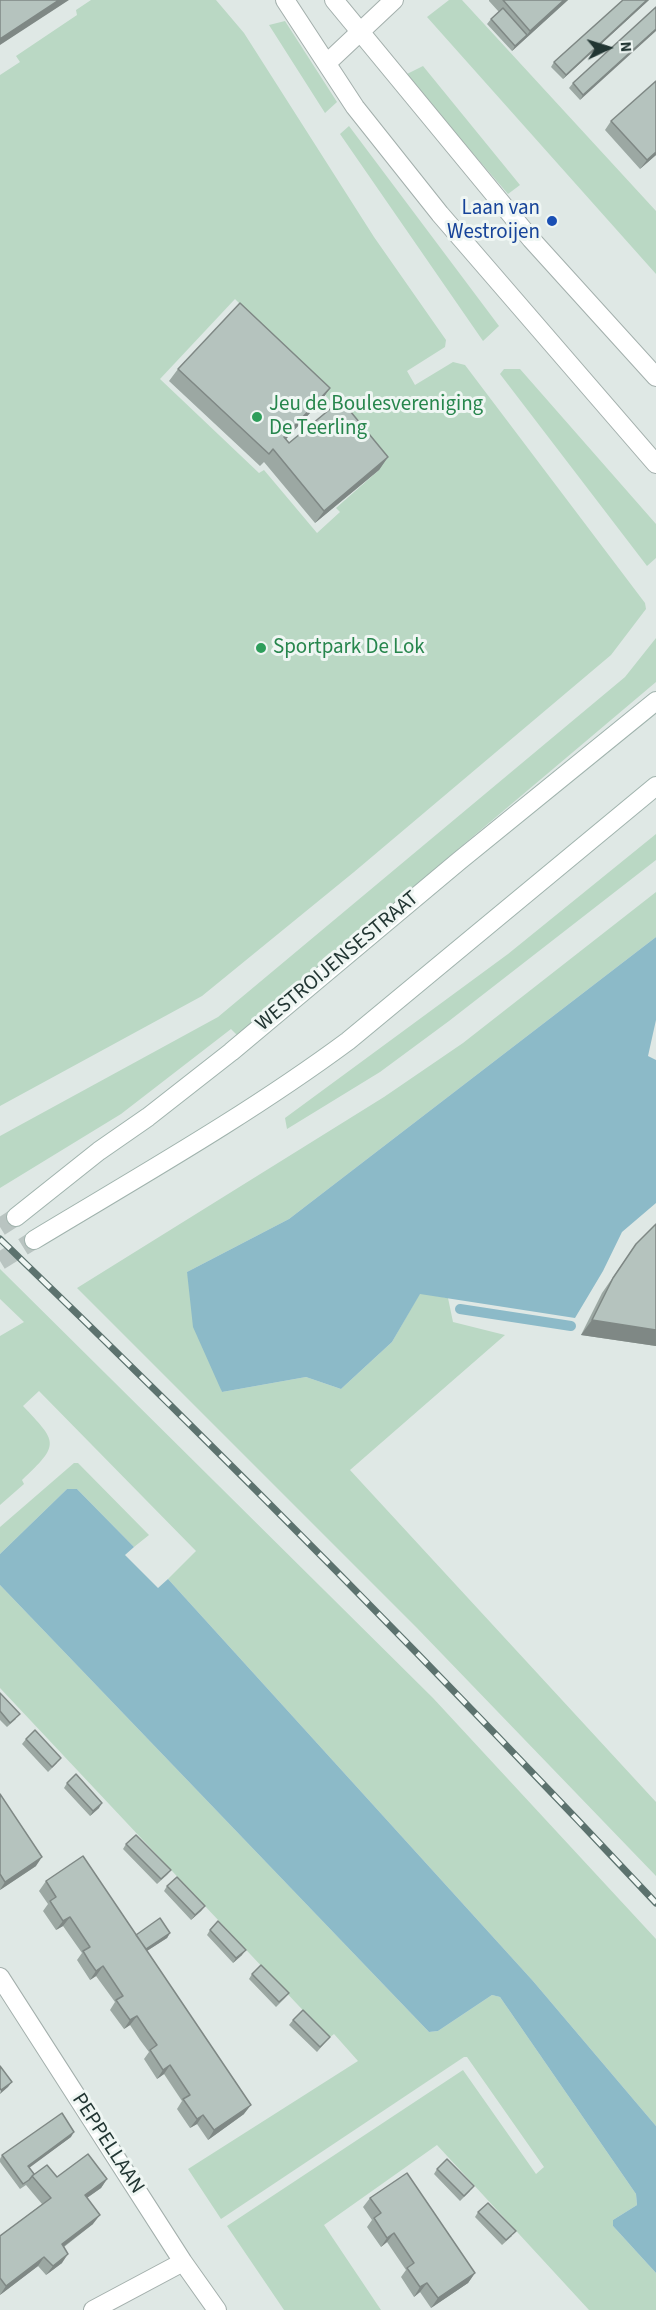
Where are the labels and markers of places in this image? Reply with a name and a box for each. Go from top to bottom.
place label: Laan van Westroijen [447,196,540,246]
marker: Laan van Westroijen [545,214,559,228]
place label: Jeu de Boulesvereniging De Teerling [269,392,483,442]
marker: Jeu de Boulesvereniging De Teerling [250,410,264,424]
place label: Sportpark De Lok [273,635,425,661]
marker: Sportpark De Lok [254,641,268,655]

